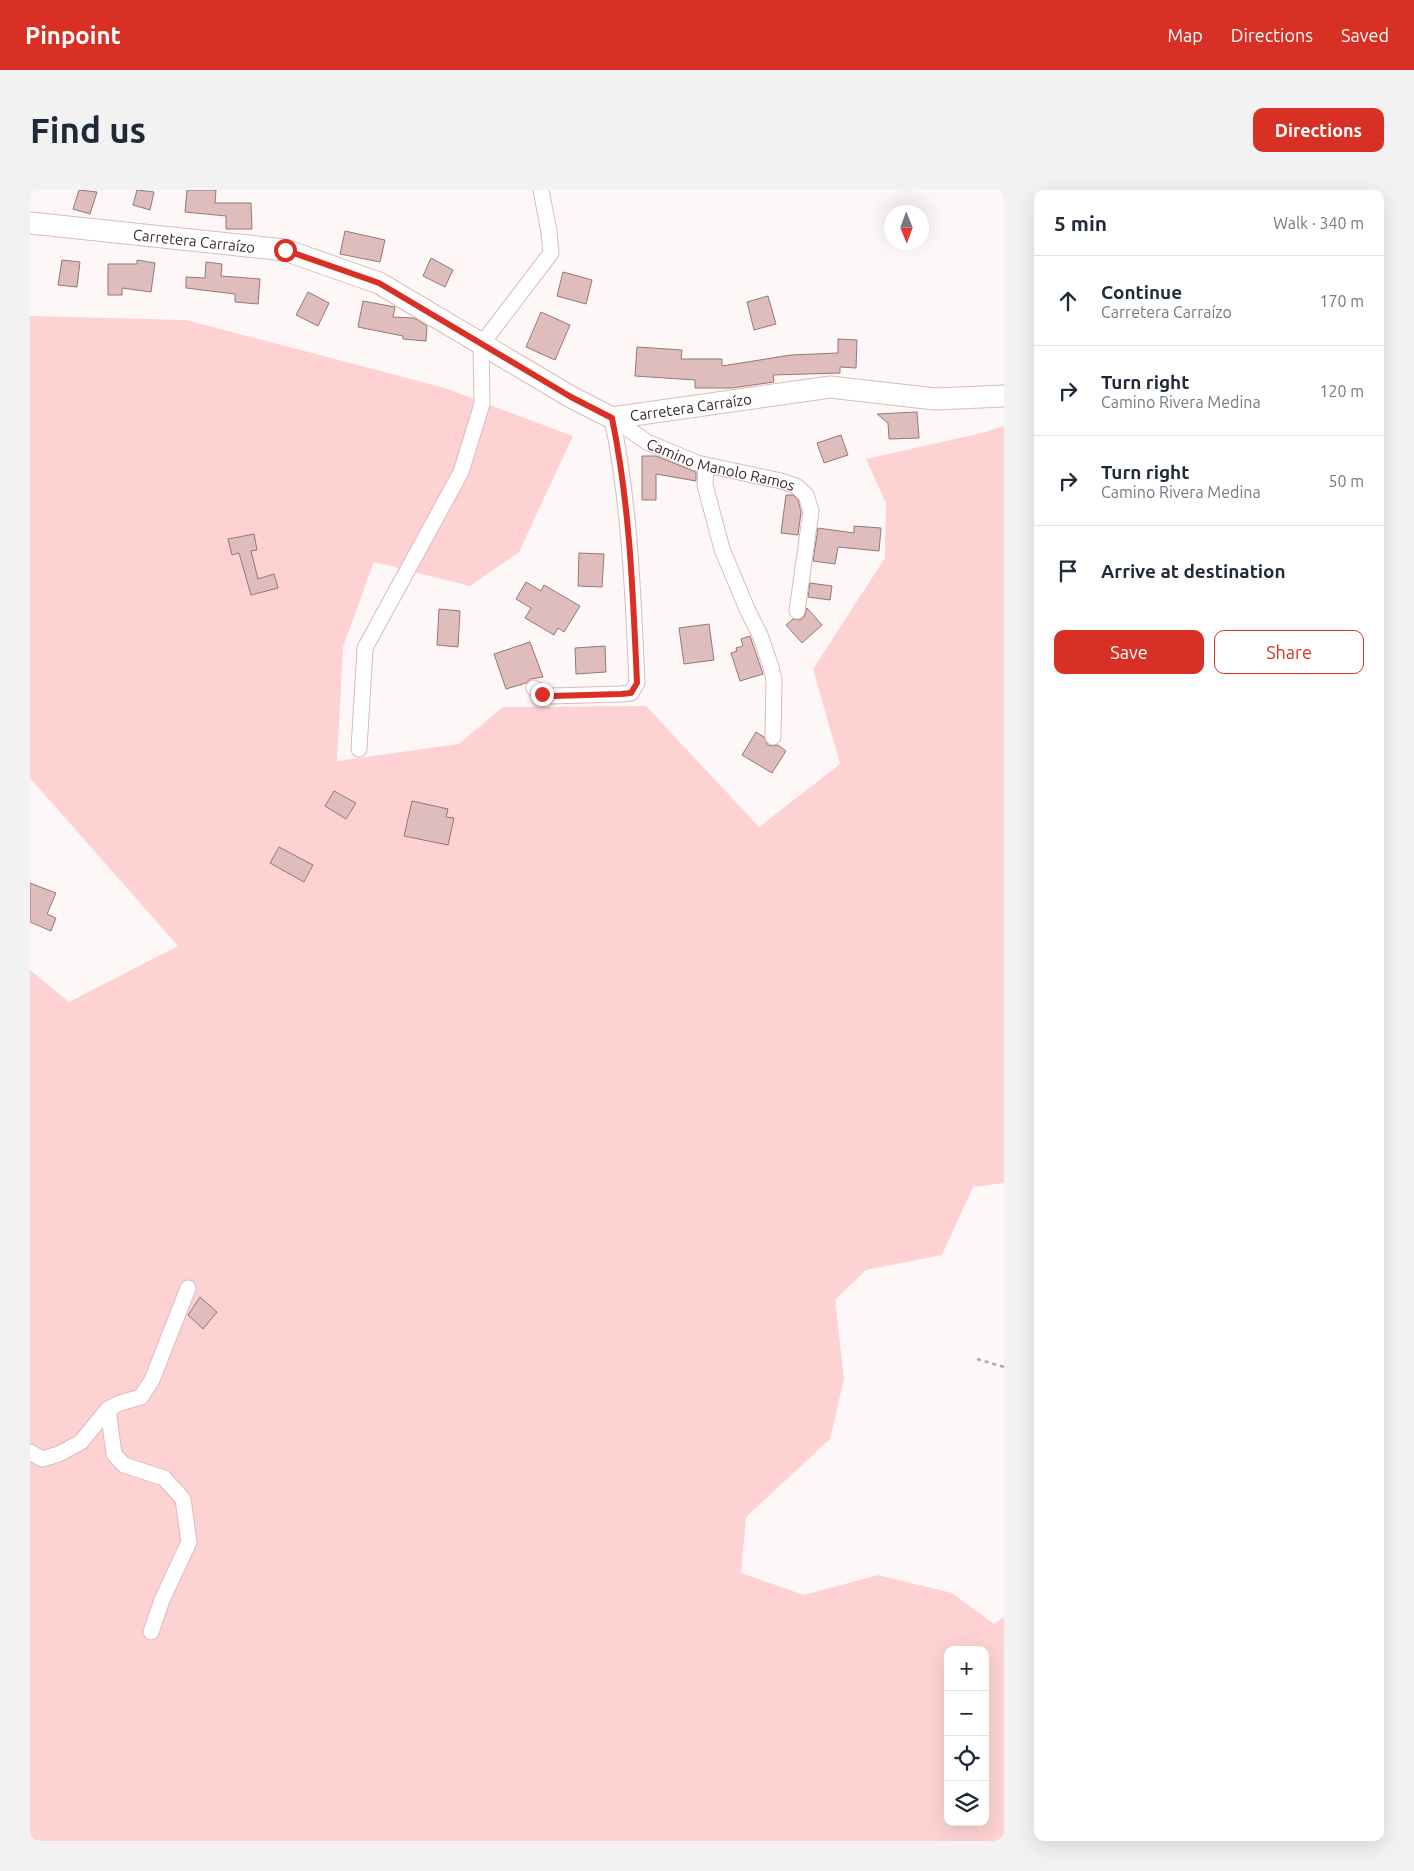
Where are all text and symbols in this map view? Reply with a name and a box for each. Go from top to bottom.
text: Pinpoint [25,22,121,49]
text: Map [1167,25,1203,45]
text: Directions [1231,25,1313,45]
text: Saved [1341,25,1389,45]
button: Directions [1253,108,1384,152]
text: Find us [30,110,146,150]
north arrow [884,205,929,250]
text: 5 min [1054,211,1107,235]
text: Walk · 340 m [1273,214,1364,232]
street label: Carretera Carraízo [132,225,256,255]
route start [274,239,297,262]
text: Continue [1101,281,1182,303]
icon: ahead [1054,287,1082,315]
text: 170 m [1319,292,1364,310]
text: Carretera Carraízo [1101,303,1232,321]
text: Turn right [1101,371,1189,393]
icon: right [1054,377,1082,405]
text: 120 m [1319,382,1364,400]
street label: Carretera Carraízo [629,390,753,424]
text: Camino Rivera Medina [1101,393,1261,411]
street label: Camino Manolo Ramos [644,434,797,494]
text: Turn right [1101,461,1189,483]
icon: right [1054,467,1082,495]
text: 50 m [1328,472,1364,490]
text: Camino Rivera Medina [1101,483,1261,501]
icon: arrive [1054,557,1082,585]
text: Arrive at destination [1101,560,1286,582]
button: Save [1054,630,1204,674]
button: Share [1214,630,1364,674]
route end [531,683,554,706]
map controls [944,1646,989,1826]
button: + [944,1646,989,1691]
button: − [944,1691,989,1736]
button: locate [944,1736,989,1781]
button: layers [944,1781,989,1826]

